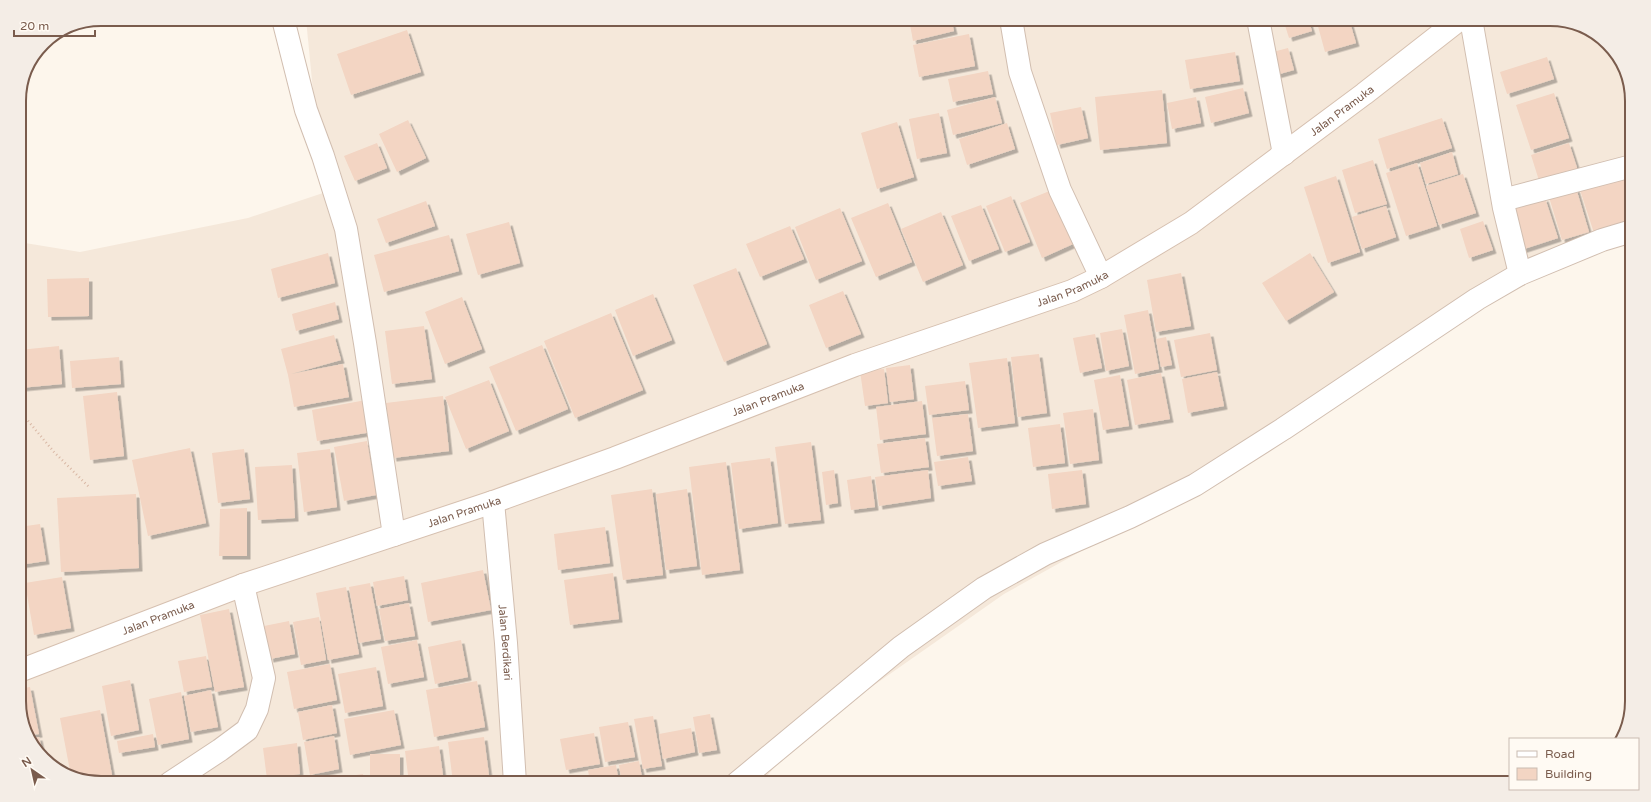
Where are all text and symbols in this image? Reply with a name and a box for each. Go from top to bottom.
scale bar [14,12,95,38]
text: 20 m [20,19,49,33]
street label: Jalan Pramuka [1307,82,1376,139]
street label: Jalan Pramuka [1035,268,1111,309]
street label: Jalan Pramuka [730,379,806,419]
street label: Jalan Pramuka [426,493,503,530]
street label: Jalan Pramuka [120,598,196,637]
street label: Jalan Berdikari [496,604,515,681]
legend [1509,738,1639,790]
text: Road [1545,747,1575,761]
north arrow [12,750,52,790]
text: N [19,754,34,770]
text: Building [1545,767,1592,781]

